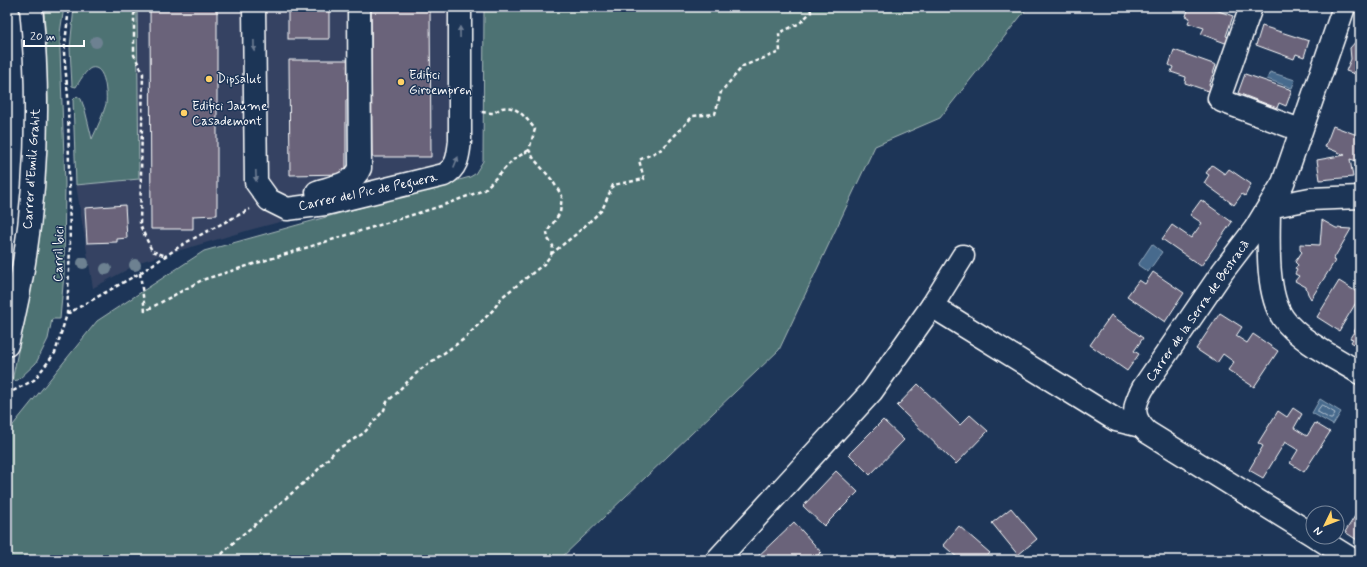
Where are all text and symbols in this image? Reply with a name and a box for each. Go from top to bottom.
scale bar [24,22,84,48]
one-way arrow [457,25,463,38]
text: 20 m [30,29,56,45]
one-way arrow [251,40,258,52]
place label: Edifici Giroempren [409,67,472,99]
place label: Dipsalut [217,71,261,88]
marker: Dipsalut [204,74,214,84]
marker: Edifici Giroempren [396,77,406,87]
place label: Edifici Jaume Casademont [192,98,267,130]
street label: Carrer d'Emili Grahit [19,108,45,230]
marker: Edifici Jaume Casademont [179,108,189,118]
one-way arrow [453,155,459,167]
street label: Carrer del Pic de Peguera [297,169,440,217]
one-way arrow [253,170,260,182]
street label: Carril bici [50,226,68,282]
street label: Carrer de la Serra de Bestracà [1142,237,1254,385]
north arrow [1305,505,1345,545]
text: N [1311,524,1326,539]

